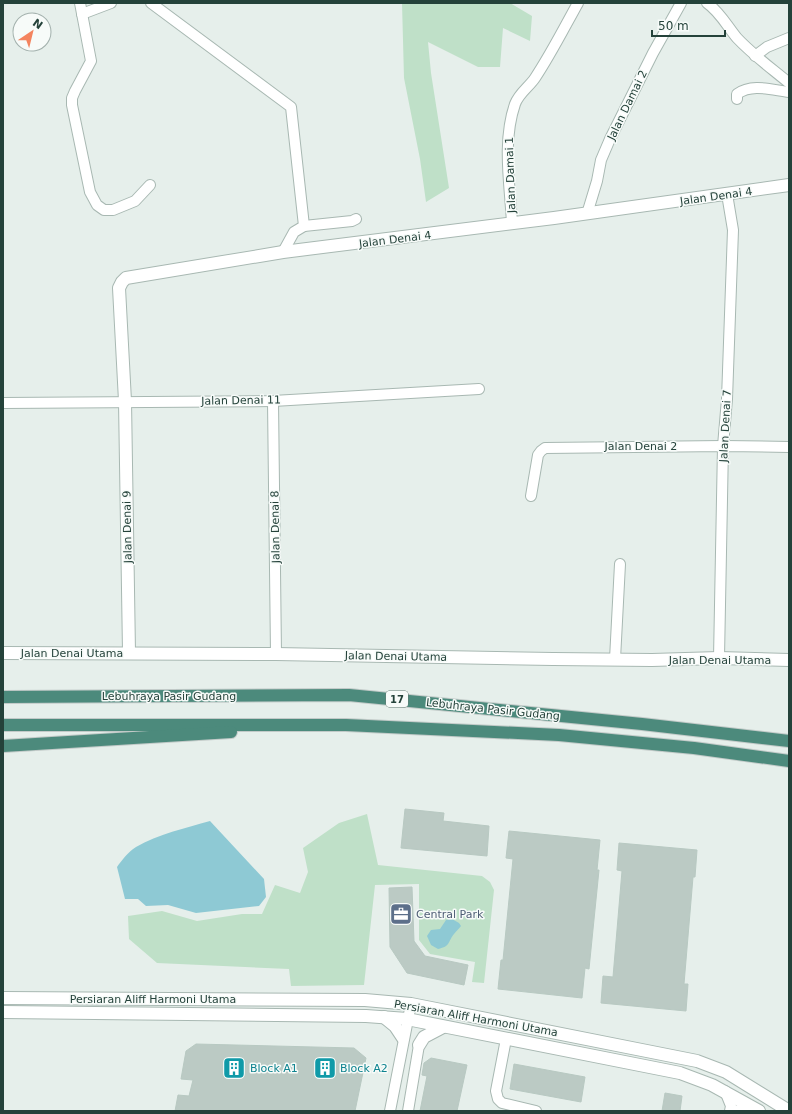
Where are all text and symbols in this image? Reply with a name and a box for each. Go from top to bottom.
north arrow [12,12,52,52]
scale bar [652,12,725,38]
text: N [30,16,45,32]
text: 50 m [658,19,689,33]
street label: Jalan Damai 2 [604,68,650,143]
street label: Jalan Damai 1 [503,137,518,214]
street label: Jalan Denai 4 [678,185,753,208]
street label: Jalan Denai 4 [357,229,432,251]
street label: Jalan Denai 7 [717,389,734,464]
street label: Jalan Denai 11 [200,393,281,408]
street label: Jalan Denai 2 [604,440,677,453]
street label: Jalan Denai 9 [120,491,135,564]
street label: Jalan Denai 8 [268,491,283,564]
street label: Jalan Denai Utama [20,647,123,660]
street label: Jalan Denai Utama [344,649,447,664]
street label: Jalan Denai Utama [668,654,771,667]
street label: Lebuhraya Pasir Gudang [102,690,236,703]
road number: 17 [386,691,408,707]
street label: Lebuhraya Pasir Gudang [425,696,561,723]
office icon: Central Park [388,901,414,927]
place label: Central Park [416,908,484,921]
street label: Persiaran Aliff Harmoni Utama [70,993,236,1006]
street label: Persiaran Aliff Harmoni Utama [393,998,559,1039]
building icon: Block A1 [221,1055,247,1081]
building icon: Block A2 [312,1055,338,1081]
place label: Block A1 [250,1062,298,1075]
place label: Block A2 [340,1062,388,1075]

